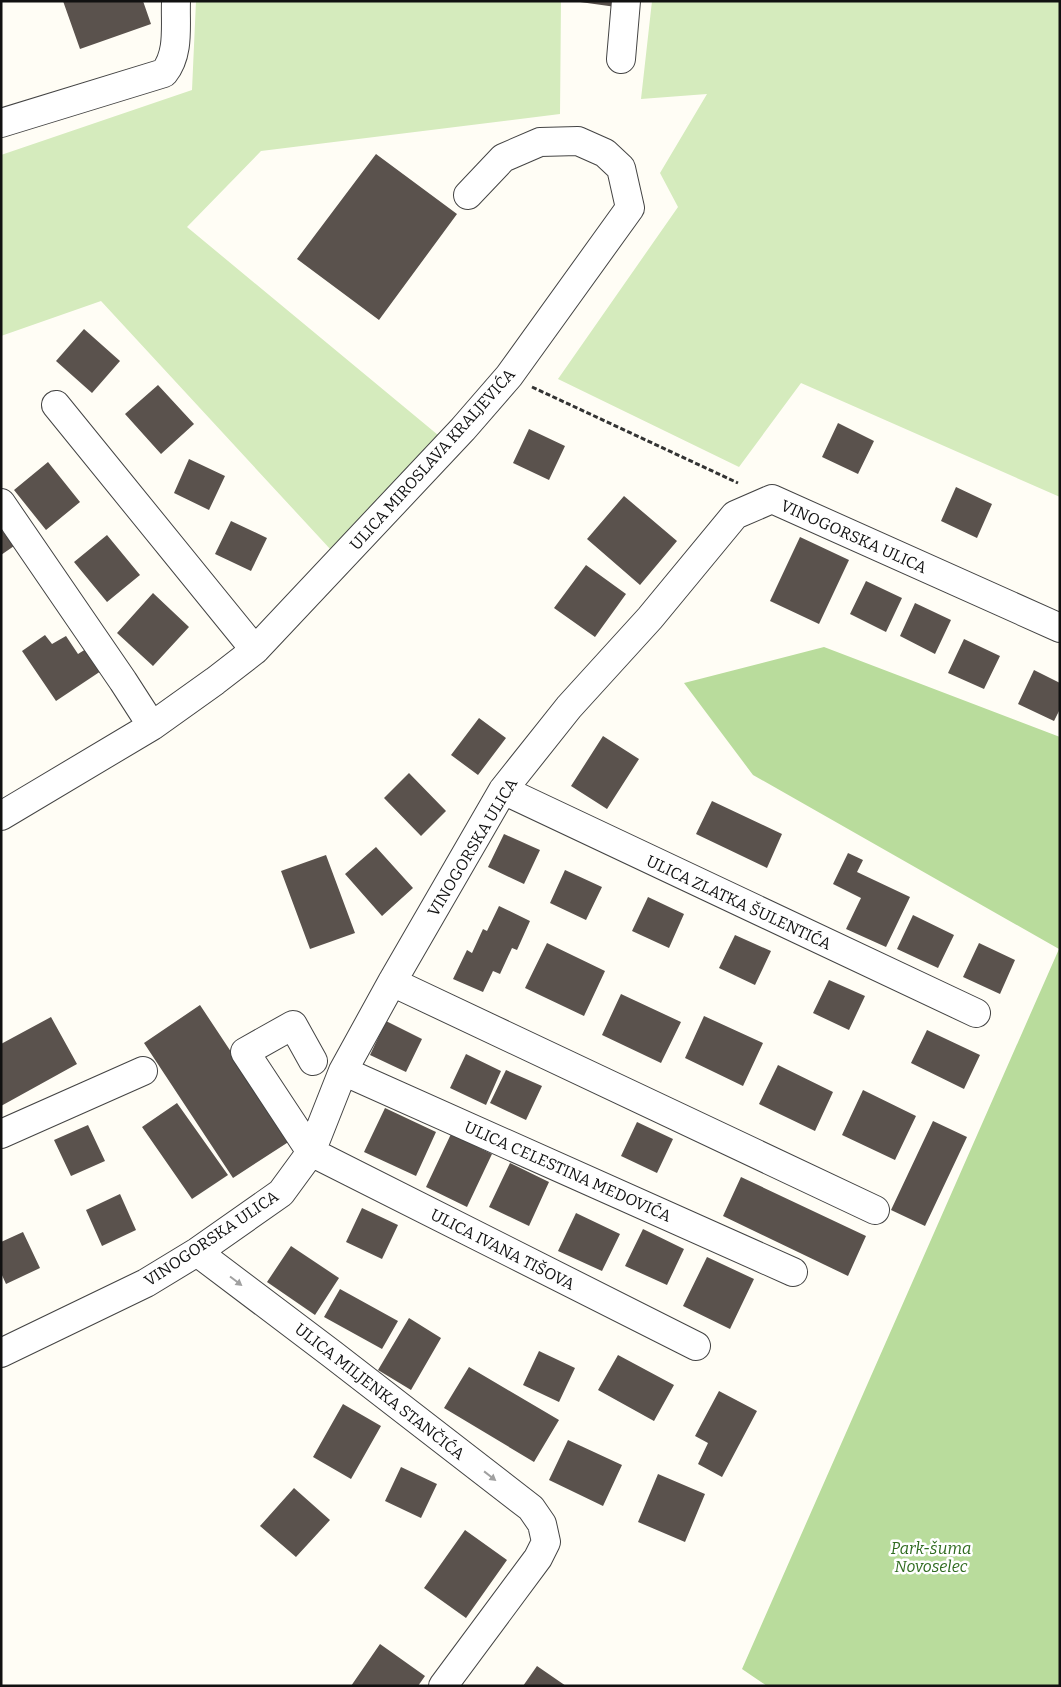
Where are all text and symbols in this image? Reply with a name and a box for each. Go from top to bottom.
street label: ULICA MIROSLAVA KRALJEVIĆA [345,364,519,554]
street label: VINOGORSKA ULICA [778,496,930,577]
street label: VINOGORSKA ULICA [424,774,522,920]
street label: ULICA ZLATKA ŠULENTIĆA [643,850,835,954]
street label: ULICA CELESTINA MEDOVIĆA [461,1116,675,1226]
street label: VINOGORSKA ULICA [141,1186,282,1290]
street label: ULICA IVANA TIŠOVA [428,1204,579,1294]
one-way arrow [229,1276,243,1286]
street label: ULICA MILJENKA STANČIĆA [291,1318,470,1464]
one-way arrow [483,1471,497,1481]
park label: Park-šuma Novoselec [891,1539,971,1576]

